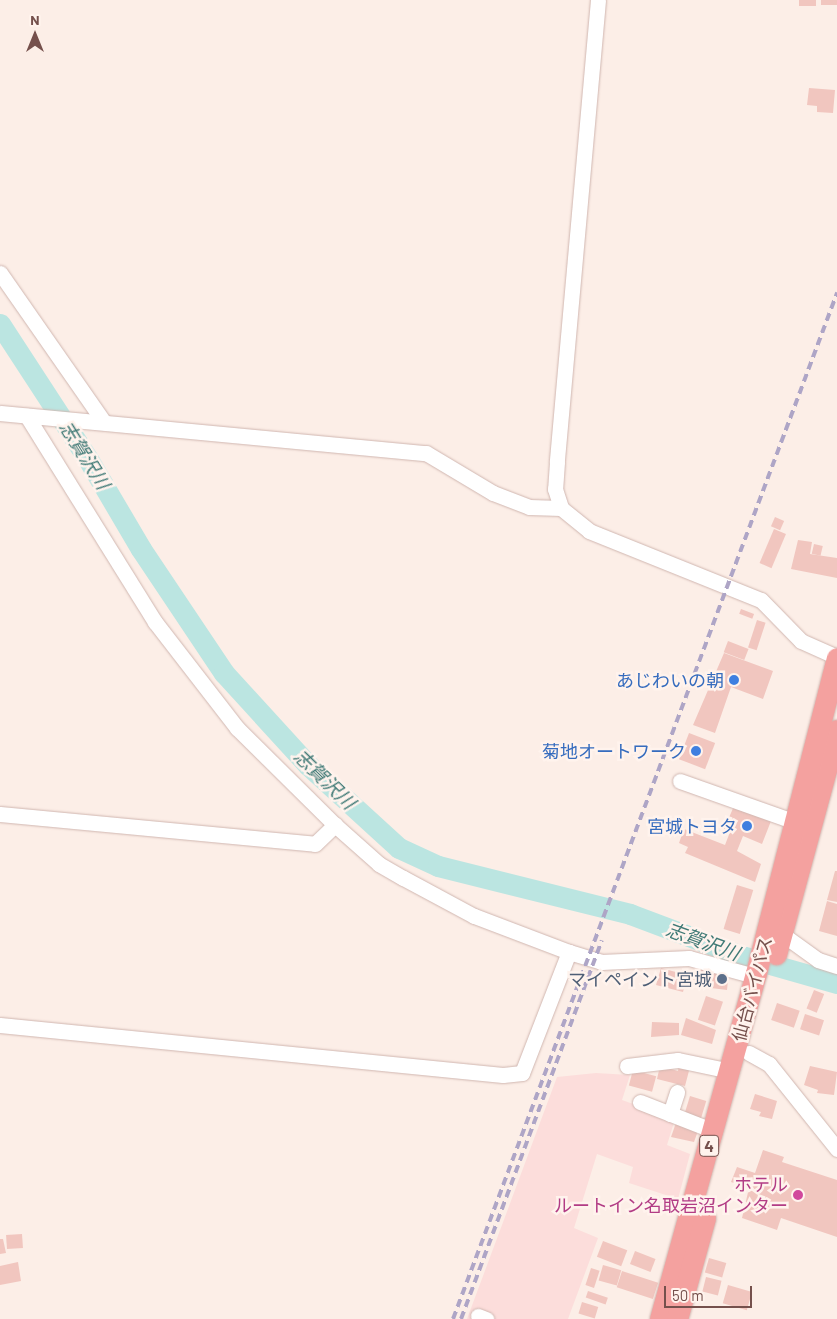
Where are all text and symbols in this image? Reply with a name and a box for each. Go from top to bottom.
north arrow [10,10,60,60]
text: N [30,11,40,28]
water label: 志賀沢川 [55,417,115,493]
place label: あじわいの朝 [616,669,724,691]
marker: あじわいの朝 [728,674,740,686]
place label: 菊地オートワーク [542,740,686,762]
water label: 志賀沢川 [290,744,360,814]
marker: 菊地オートワーク [690,745,702,757]
place label: 宮城トヨタ [647,815,737,837]
marker: 宮城トヨタ [741,820,753,832]
water label: 志賀沢川 [663,917,743,965]
street label: 仙台バイパス [728,934,776,1044]
place label: マイペイント宮城 [568,968,712,990]
marker: マイペイント宮城 [716,973,728,985]
road number: 4 [699,1132,719,1160]
place label: ホテル ルートイン名取岩沼インター [554,1174,788,1216]
marker: ホテル ルートイン名取岩沼インター [792,1189,804,1201]
scale bar [667,1276,754,1308]
text: 50 m [672,1286,704,1304]

